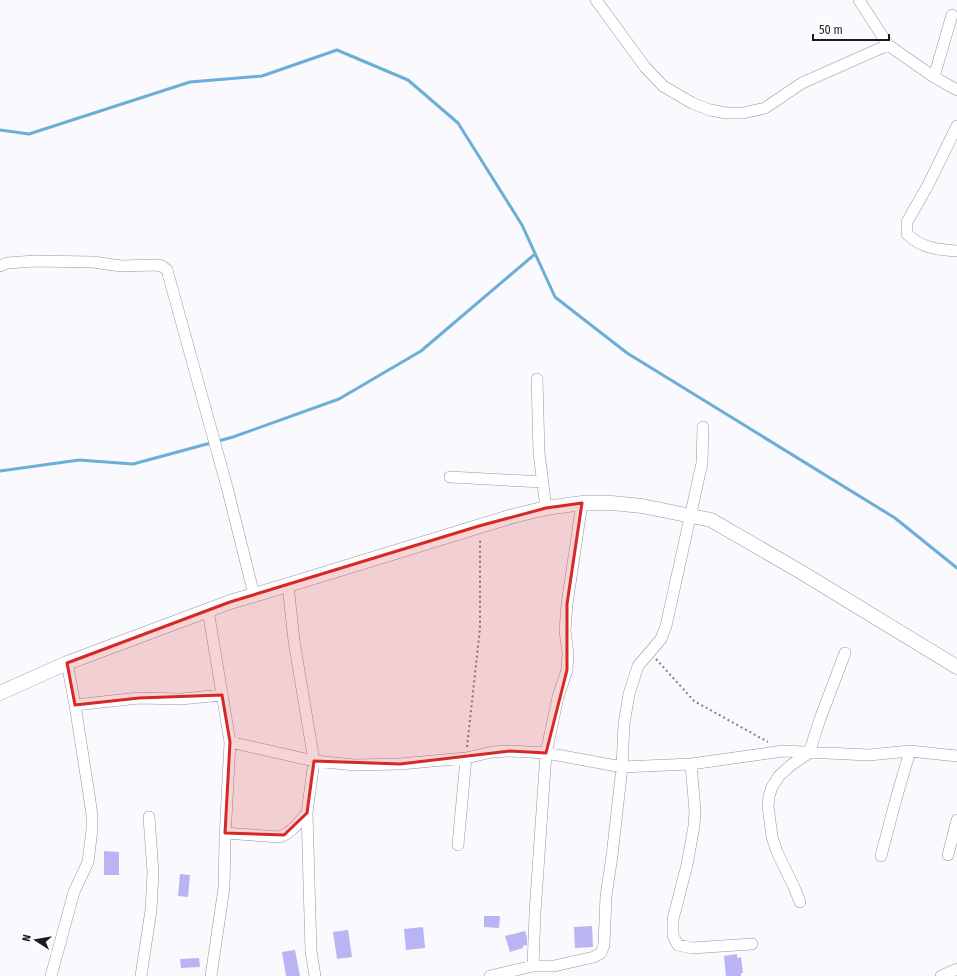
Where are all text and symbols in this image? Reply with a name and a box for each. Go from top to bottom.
scale bar [813,16,889,42]
text: 50 m [819,23,843,37]
north arrow [16,920,56,960]
text: N [20,933,34,943]

